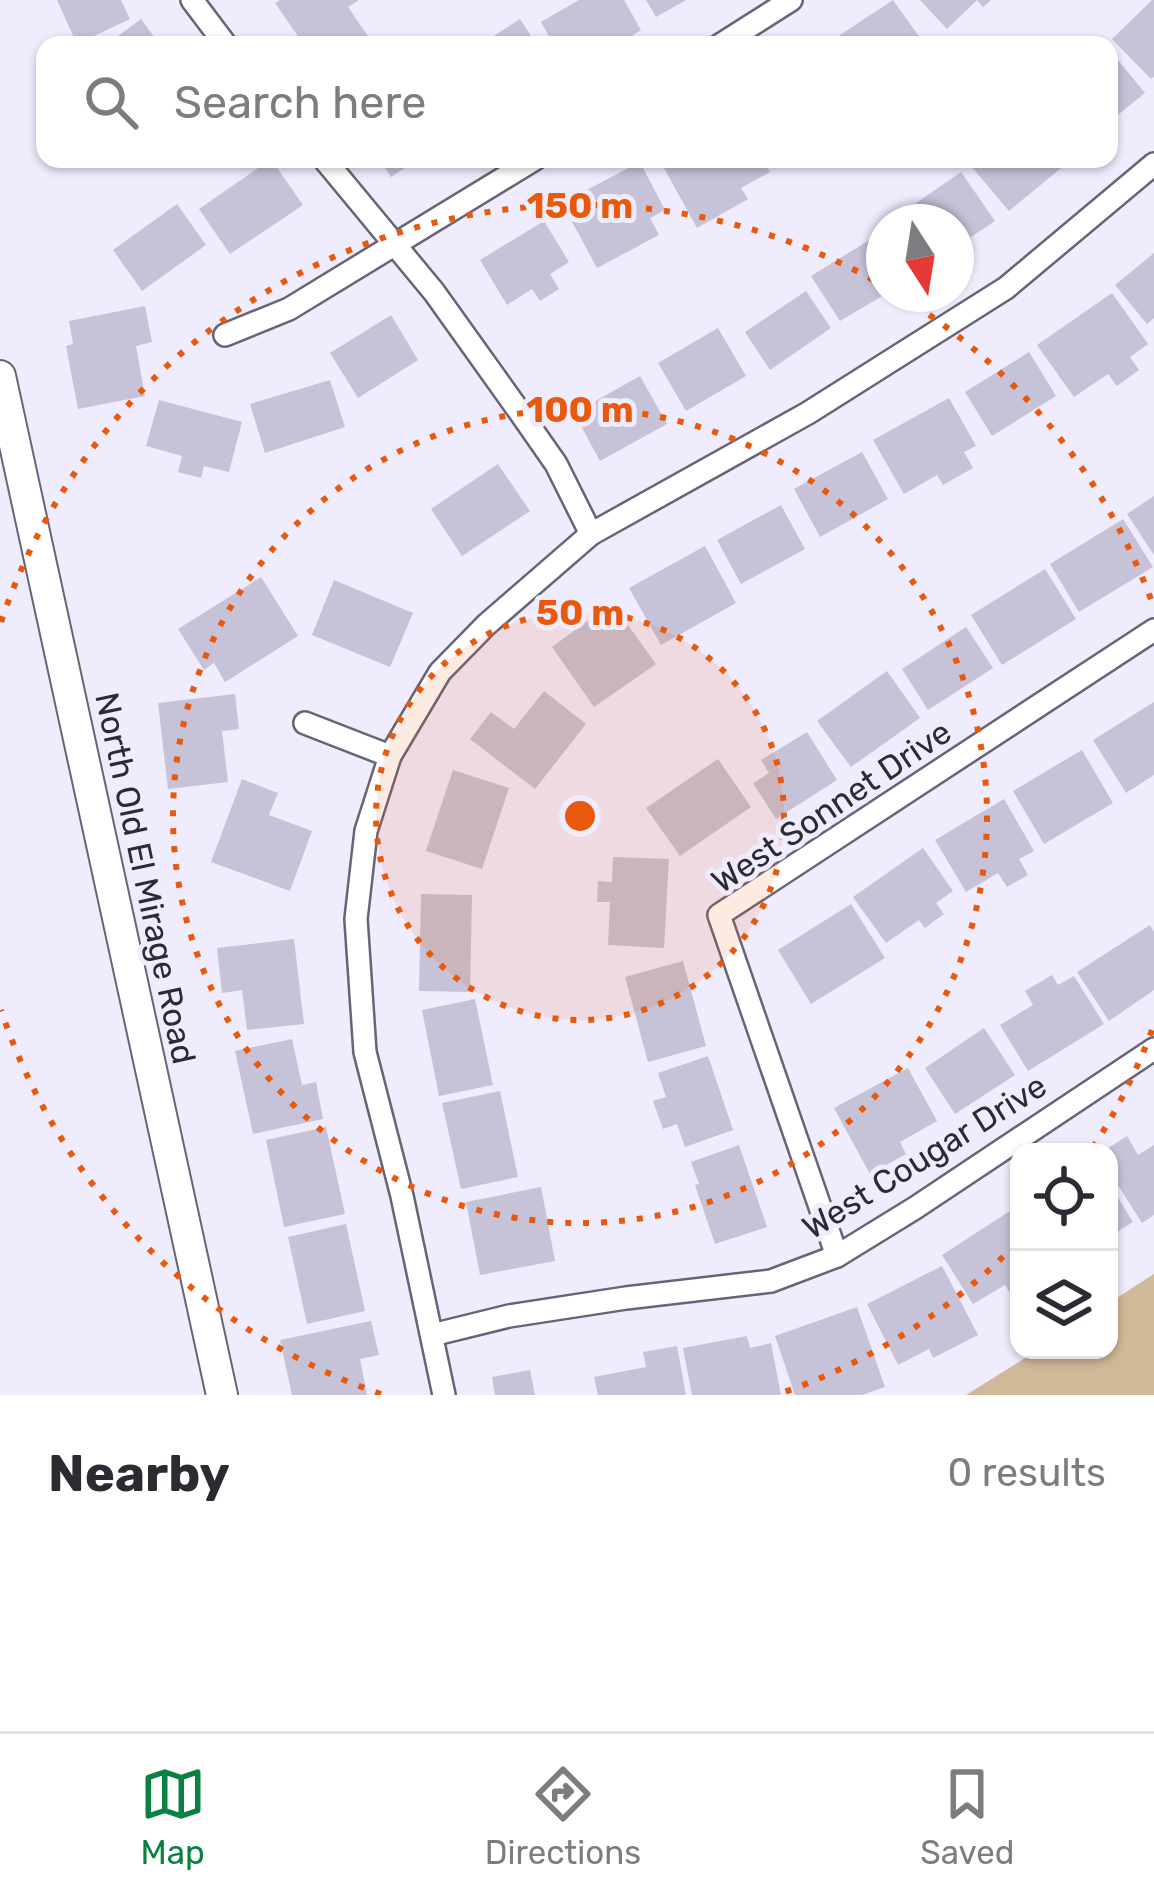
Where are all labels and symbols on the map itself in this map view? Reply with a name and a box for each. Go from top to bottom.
text: 150 m [527,184,633,227]
north arrow [866,204,974,312]
text: 100 m [526,388,634,431]
text: 50 m [536,591,624,634]
street label: North Old El Mirage Road [87,689,204,1067]
street label: West Sonnet Drive [704,712,958,901]
centre of rings [559,795,601,837]
street label: West Cougar Drive [795,1066,1053,1247]

